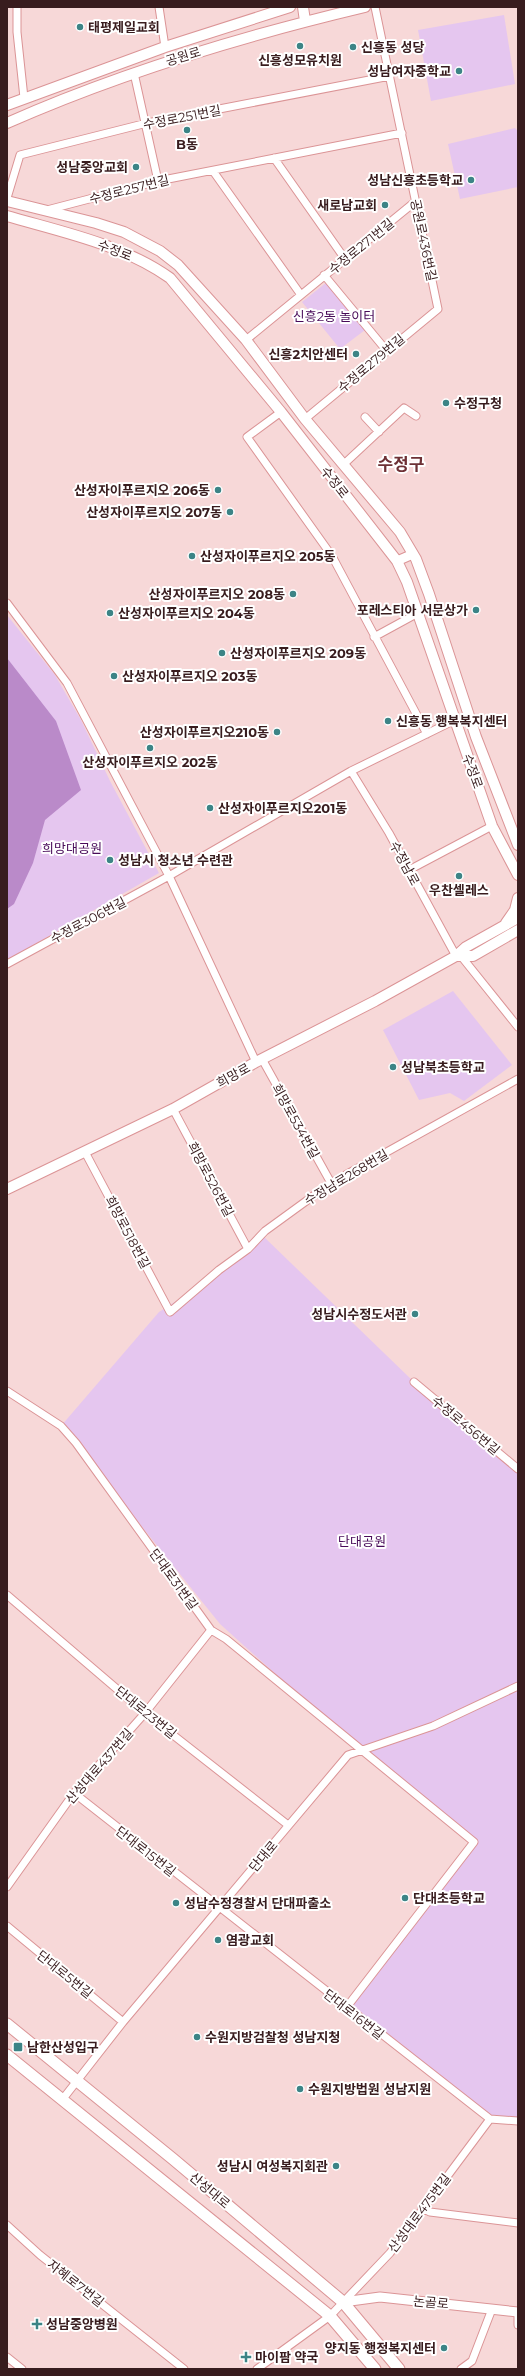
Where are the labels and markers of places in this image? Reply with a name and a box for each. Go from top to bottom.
place label: 태평제일교회 [88,19,160,35]
marker: 태평제일교회 [75,22,85,32]
place label: 신흥동 성당 [361,39,425,55]
marker: 신흥성모유치원 [295,41,305,51]
marker: 신흥동 성당 [348,42,358,52]
place label: 신흥성모유치원 [258,52,342,68]
place label: 성남여자중학교 [367,63,451,79]
marker: 성남여자중학교 [454,66,464,76]
marker: B동 [182,125,192,135]
place label: B동 [176,136,198,152]
place label: 성남중앙교회 [56,159,128,175]
marker: 성남중앙교회 [131,162,141,172]
place label: 성남신흥초등학교 [367,172,463,188]
marker: 성남신흥초등학교 [466,175,476,185]
place label: 새로남교회 [317,197,377,213]
marker: 새로남교회 [380,200,390,210]
place label: 신흥2치안센터 [269,346,348,362]
marker: 신흥2치안센터 [351,349,361,359]
place label: 수정구청 [454,395,502,411]
marker: 수정구청 [441,398,451,408]
place label: 산성자이푸르지오 206동 [74,482,210,498]
marker: 산성자이푸르지오 206동 [213,485,223,495]
place label: 산성자이푸르지오 207동 [86,504,222,520]
marker: 산성자이푸르지오 207동 [225,507,235,517]
place label: 산성자이푸르지오 205동 [200,548,336,564]
marker: 산성자이푸르지오 205동 [187,551,197,561]
place label: 산성자이푸르지오 208동 [149,586,285,602]
marker: 산성자이푸르지오 208동 [288,589,298,599]
place label: 포레스티아 서문상가 [357,602,468,618]
place label: 산성자이푸르지오 204동 [118,605,255,621]
marker: 포레스티아 서문상가 [471,605,481,615]
marker: 산성자이푸르지오 204동 [105,608,115,618]
place label: 산성자이푸르지오 209동 [230,645,366,661]
marker: 산성자이푸르지오 209동 [217,648,227,658]
place label: 산성자이푸르지오 203동 [122,668,257,684]
marker: 산성자이푸르지오 203동 [109,671,119,681]
place label: 신흥동 행복복지센터 [396,713,507,729]
marker: 신흥동 행복복지센터 [383,716,393,726]
place label: 산성자이푸르지오210동 [140,724,269,740]
marker: 산성자이푸르지오210동 [272,727,282,737]
marker: 산성자이푸르지오 202동 [145,743,155,753]
place label: 산성자이푸르지오 202동 [82,754,218,770]
place label: 산성자이푸르지오201동 [218,800,347,816]
marker: 산성자이푸르지오201동 [205,803,215,813]
place label: 성남시 청소년 수련관 [118,852,233,868]
marker: 성남시 청소년 수련관 [105,855,115,865]
marker: 우찬셀레스 [454,871,464,881]
place label: 우찬셀레스 [429,882,489,898]
place label: 성남북초등학교 [401,1059,485,1075]
marker: 성남북초등학교 [388,1062,398,1072]
place label: 성남시수정도서관 [311,1306,407,1322]
marker: 성남시수정도서관 [410,1309,420,1319]
place label: 단대초등학교 [413,1890,485,1906]
marker: 단대초등학교 [400,1893,410,1903]
place label: 성남수정경찰서 단대파출소 [184,1895,331,1911]
marker: 성남수정경찰서 단대파출소 [171,1898,181,1908]
place label: 염광교회 [226,1932,274,1948]
marker: 염광교회 [213,1935,223,1945]
place label: 수원지방검찰청 성남지청 [205,2029,340,2045]
marker: 수원지방검찰청 성남지청 [192,2032,202,2042]
place label: 남한산성입구 [27,2039,99,2055]
marker: 남한산성입구 [12,2041,24,2053]
place label: 수원지방법원 성남지원 [308,2081,431,2097]
marker: 수원지방법원 성남지원 [295,2084,305,2094]
place label: 성남시 여성복지회관 [217,2158,328,2174]
marker: 성남시 여성복지회관 [331,2161,341,2171]
place label: 성남중앙병원 [46,2316,118,2332]
marker: 성남중앙병원 [31,2318,43,2330]
place label: 양지동 행정복지센터 [325,2340,436,2356]
marker: 양지동 행정복지센터 [439,2343,449,2353]
place label: 마이팜 약국 [255,2349,319,2365]
marker: 마이팜 약국 [240,2351,252,2363]

